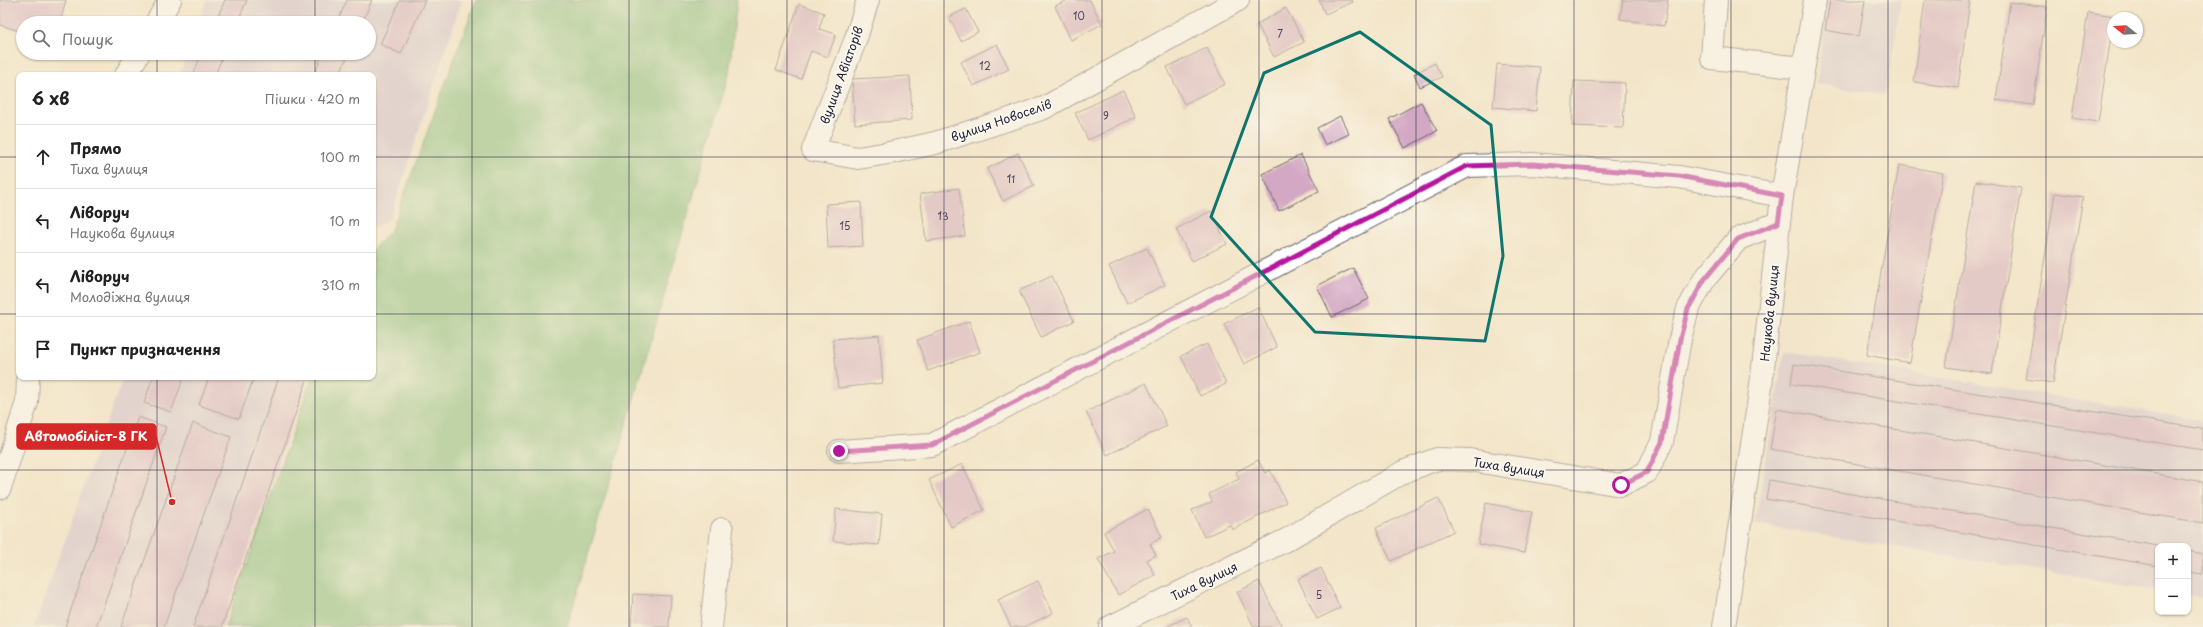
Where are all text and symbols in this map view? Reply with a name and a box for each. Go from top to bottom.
house number: 10 [1073,8,1085,23]
north arrow [2107,12,2143,48]
search box [16,16,376,60]
street label: вулиця Авіаторів [815,24,867,126]
house number: 7 [1277,26,1283,41]
icon: search [30,27,52,49]
text: Пошук [62,27,113,50]
house number: 12 [979,58,991,73]
text: 6 хв [32,85,69,111]
text: Пішки · 420 m [265,89,360,108]
street label: вулиця Новоселів [948,94,1054,146]
house number: 9 [1103,108,1109,123]
text: Прямо [70,136,121,159]
icon: ahead [32,146,54,168]
text: 100 m [320,147,360,166]
text: Тиха вулиця [70,159,148,178]
house number: 11 [1007,171,1015,186]
text: Ліворуч [70,200,130,223]
house number: 13 [937,208,949,223]
icon: left [32,210,54,232]
text: 10 m [330,211,360,230]
house number: 15 [840,218,850,233]
text: Наукова вулиця [70,223,175,242]
text: Ліворуч [70,264,130,287]
street label: Наукова вулиця [1755,264,1783,362]
icon: left [32,274,54,296]
text: 310 m [321,275,360,294]
text: Молодіжна вулиця [70,287,190,306]
text: Пункт призначення [70,337,221,360]
icon: arrive [32,338,54,360]
callout: Автомобіліст-8 ГК [17,424,156,449]
text: Автомобіліст-8 ГК [25,426,148,445]
route end [830,442,848,460]
street label: Тиха вулиця [1472,452,1546,482]
route start [1612,476,1630,494]
map controls [2155,543,2191,615]
button: + [2155,543,2191,579]
street label: Тиха вулиця [1168,557,1240,605]
button: − [2155,579,2191,615]
house number: 5 [1316,587,1322,602]

